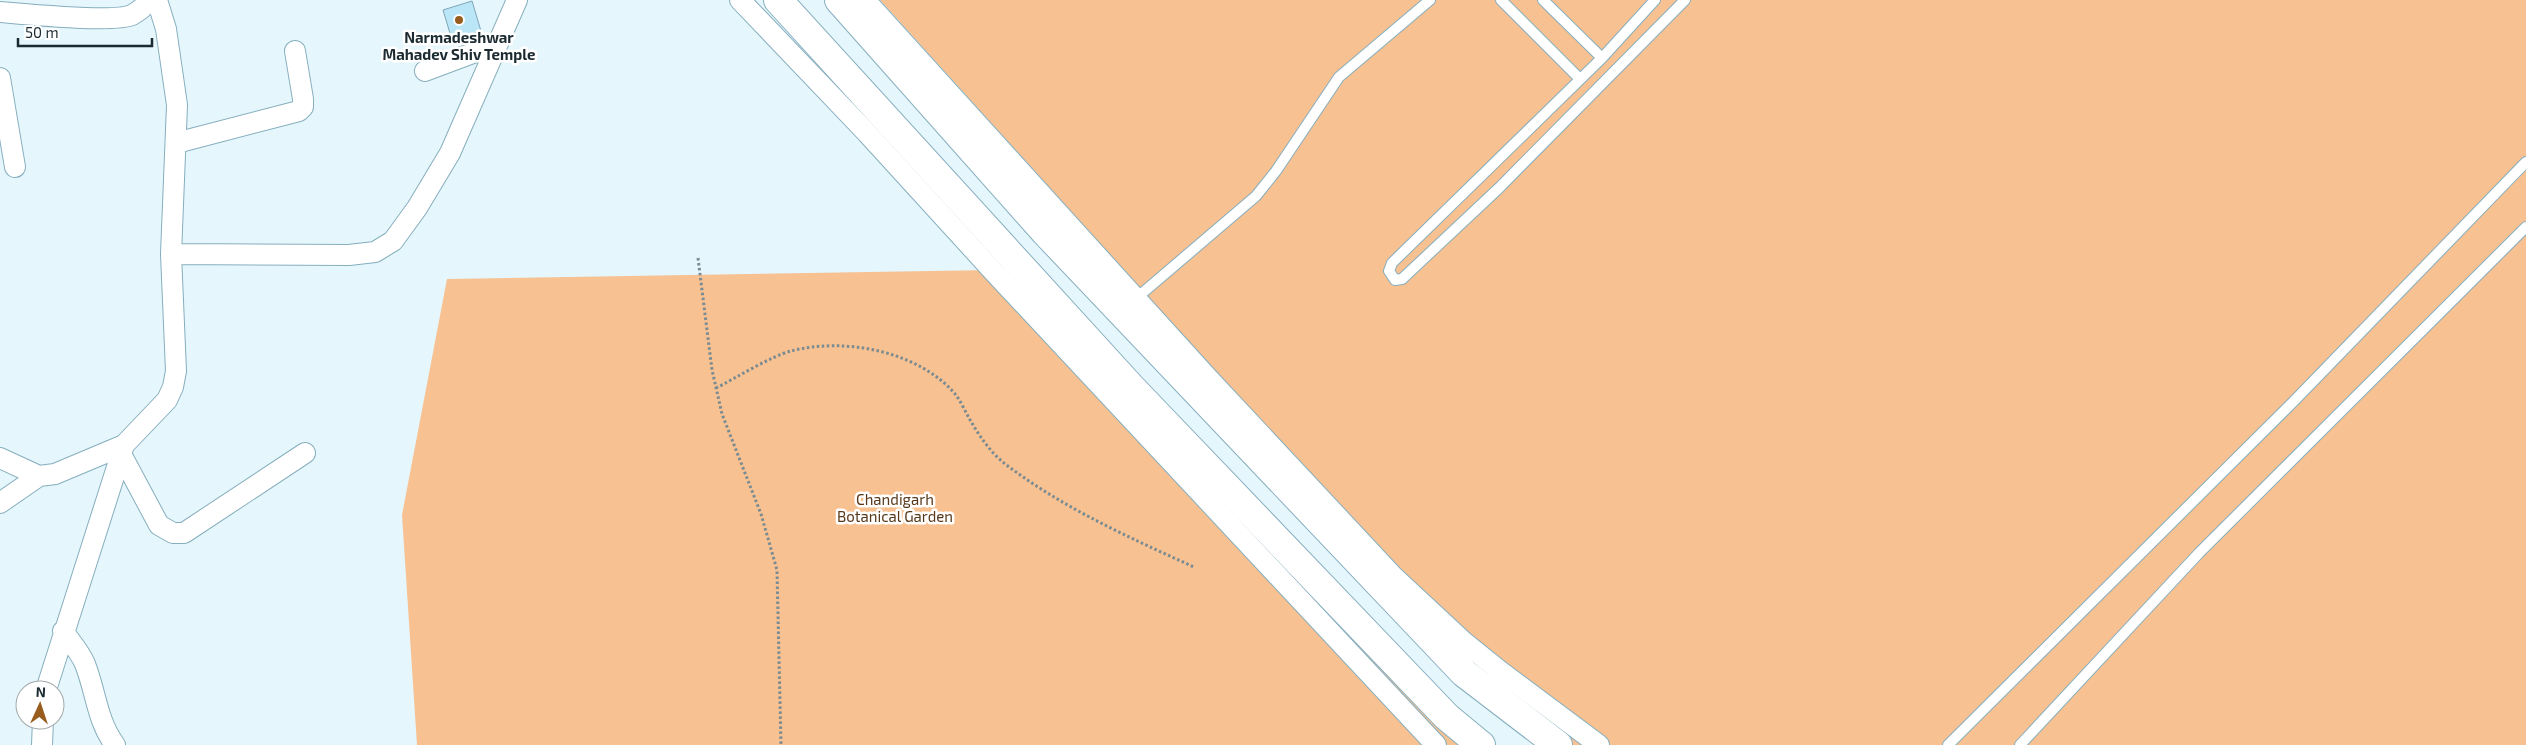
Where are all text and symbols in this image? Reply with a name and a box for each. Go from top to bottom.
marker: Narmadeshwar Mahadev Shiv Temple [453,14,465,26]
scale bar [18,15,151,47]
text: 50 m [25,23,59,41]
place label: Narmadeshwar Mahadev Shiv Temple [382,28,536,63]
park label: Chandigarh Botanical Garden [837,490,953,525]
north arrow [15,680,65,730]
text: N [35,683,46,700]

